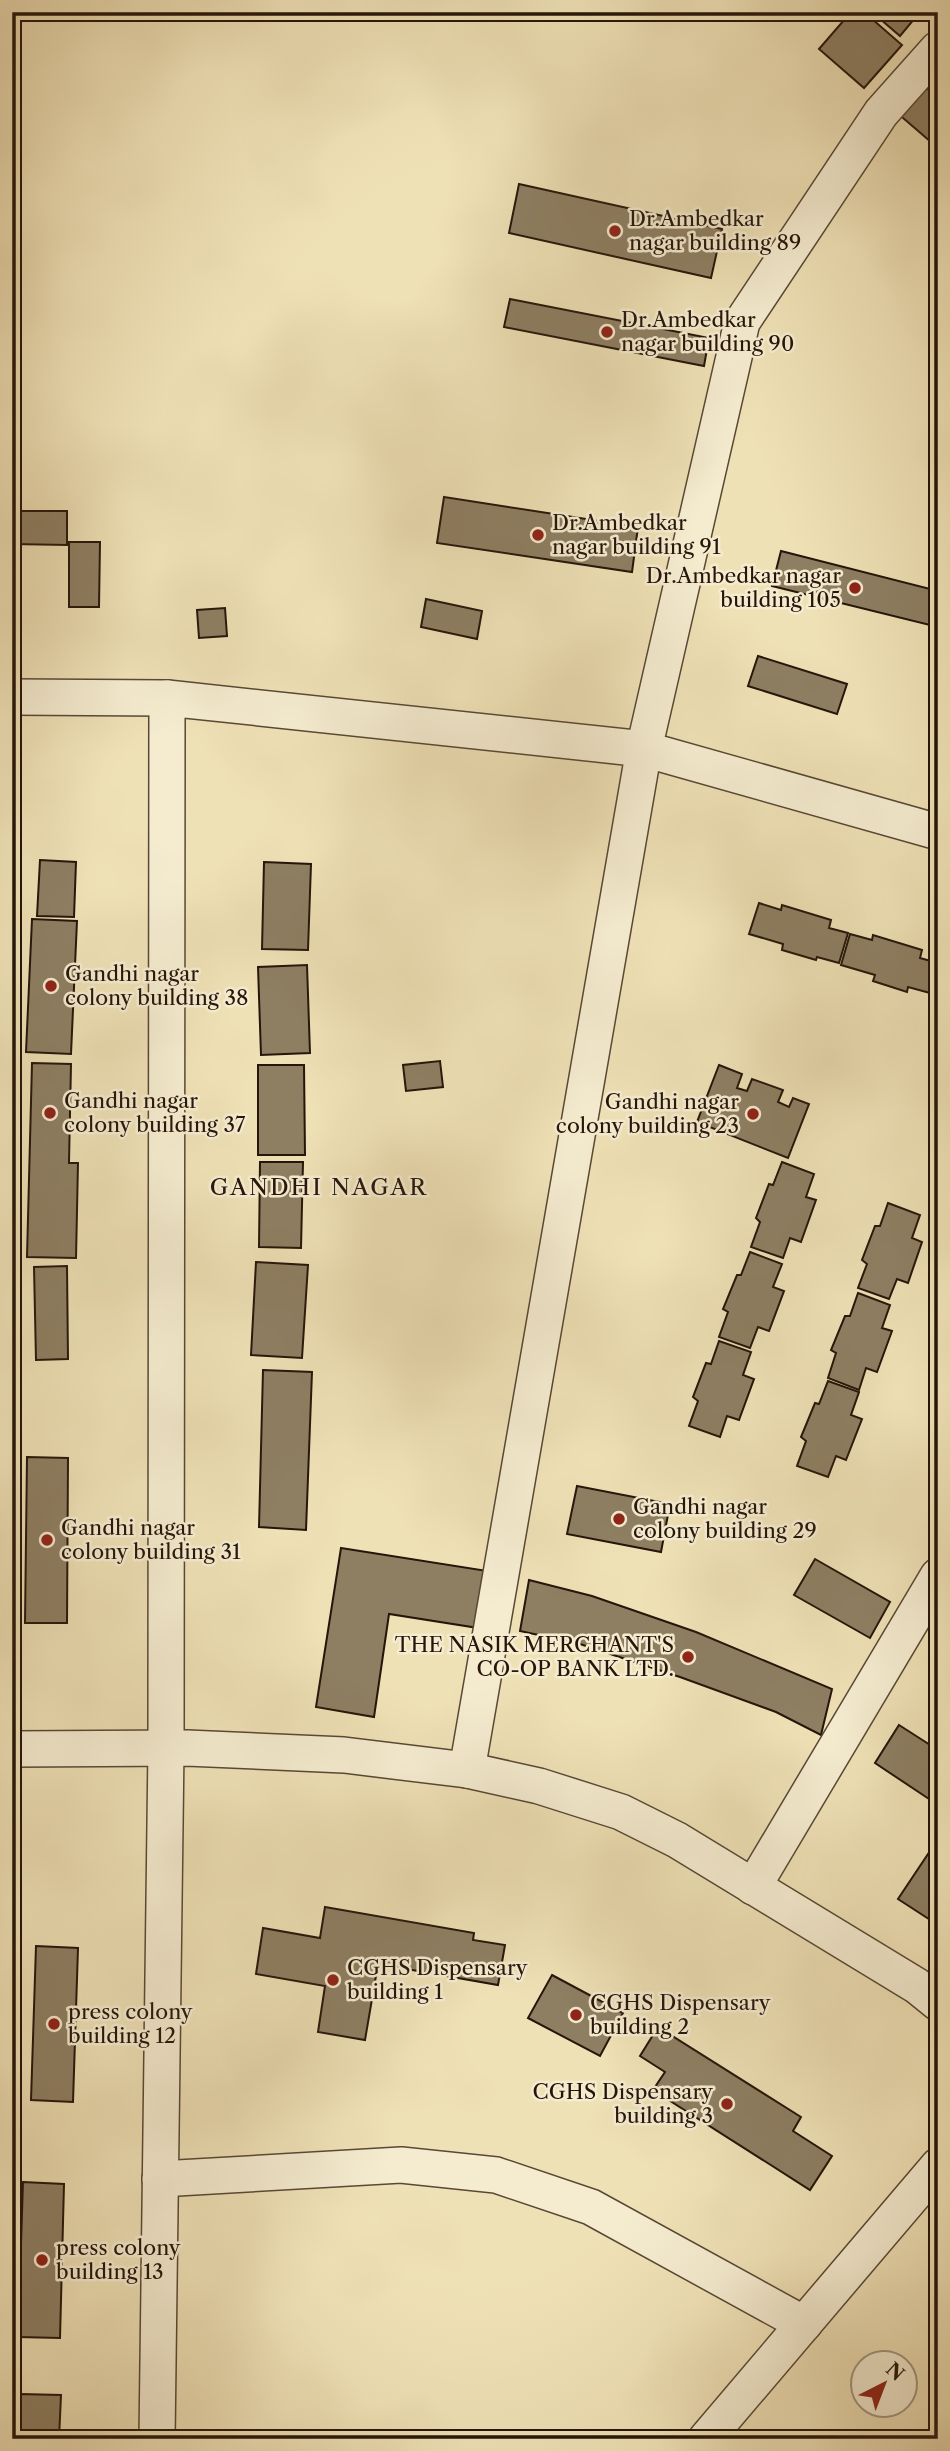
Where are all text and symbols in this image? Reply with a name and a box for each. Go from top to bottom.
place label: Dr.Ambedkar nagar building 89 [629,206,801,255]
marker: Dr.Ambedkar nagar building 89 [607,223,623,239]
place label: Dr.Ambedkar nagar building 90 [621,307,794,356]
marker: Dr.Ambedkar nagar building 90 [599,324,615,340]
place label: Dr.Ambedkar nagar building 91 [552,510,721,559]
marker: Dr.Ambedkar nagar building 91 [530,527,546,543]
place label: Dr.Ambedkar nagar building 105 [646,563,841,612]
marker: Dr.Ambedkar nagar building 105 [847,580,863,596]
place label: Gandhi nagar colony building 38 [65,961,249,1010]
marker: Gandhi nagar colony building 38 [43,978,59,994]
place label: Gandhi nagar colony building 37 [64,1088,246,1137]
place label: Gandhi nagar colony building 23 [556,1089,739,1138]
marker: Gandhi nagar colony building 37 [42,1105,58,1121]
marker: Gandhi nagar colony building 23 [745,1106,761,1122]
district label: GANDHI NAGAR [210,1173,428,1201]
place label: Gandhi nagar colony building 29 [633,1494,817,1543]
marker: Gandhi nagar colony building 29 [611,1511,627,1527]
place label: Gandhi nagar colony building 31 [61,1515,241,1564]
marker: Gandhi nagar colony building 31 [39,1532,55,1548]
place label: THE NASIK MERCHANT'S CO-OP BANK LTD. [395,1632,674,1681]
marker: THE NASIK MERCHANT'S CO-OP BANK LTD. [680,1649,696,1665]
place label: CGHS Dispensary building 1 [347,1955,528,2004]
marker: CGHS Dispensary building 1 [325,1972,341,1988]
place label: CGHS Dispensary building 2 [590,1990,771,2039]
place label: press colony building 12 [68,1999,193,2048]
marker: CGHS Dispensary building 2 [568,2007,584,2023]
marker: press colony building 12 [46,2016,62,2032]
place label: CGHS Dispensary building 3 [533,2079,713,2128]
marker: CGHS Dispensary building 3 [719,2096,735,2112]
place label: press colony building 13 [56,2235,181,2284]
marker: press colony building 13 [34,2252,50,2268]
north arrow [848,2350,918,2420]
text: N [881,2358,909,2386]

